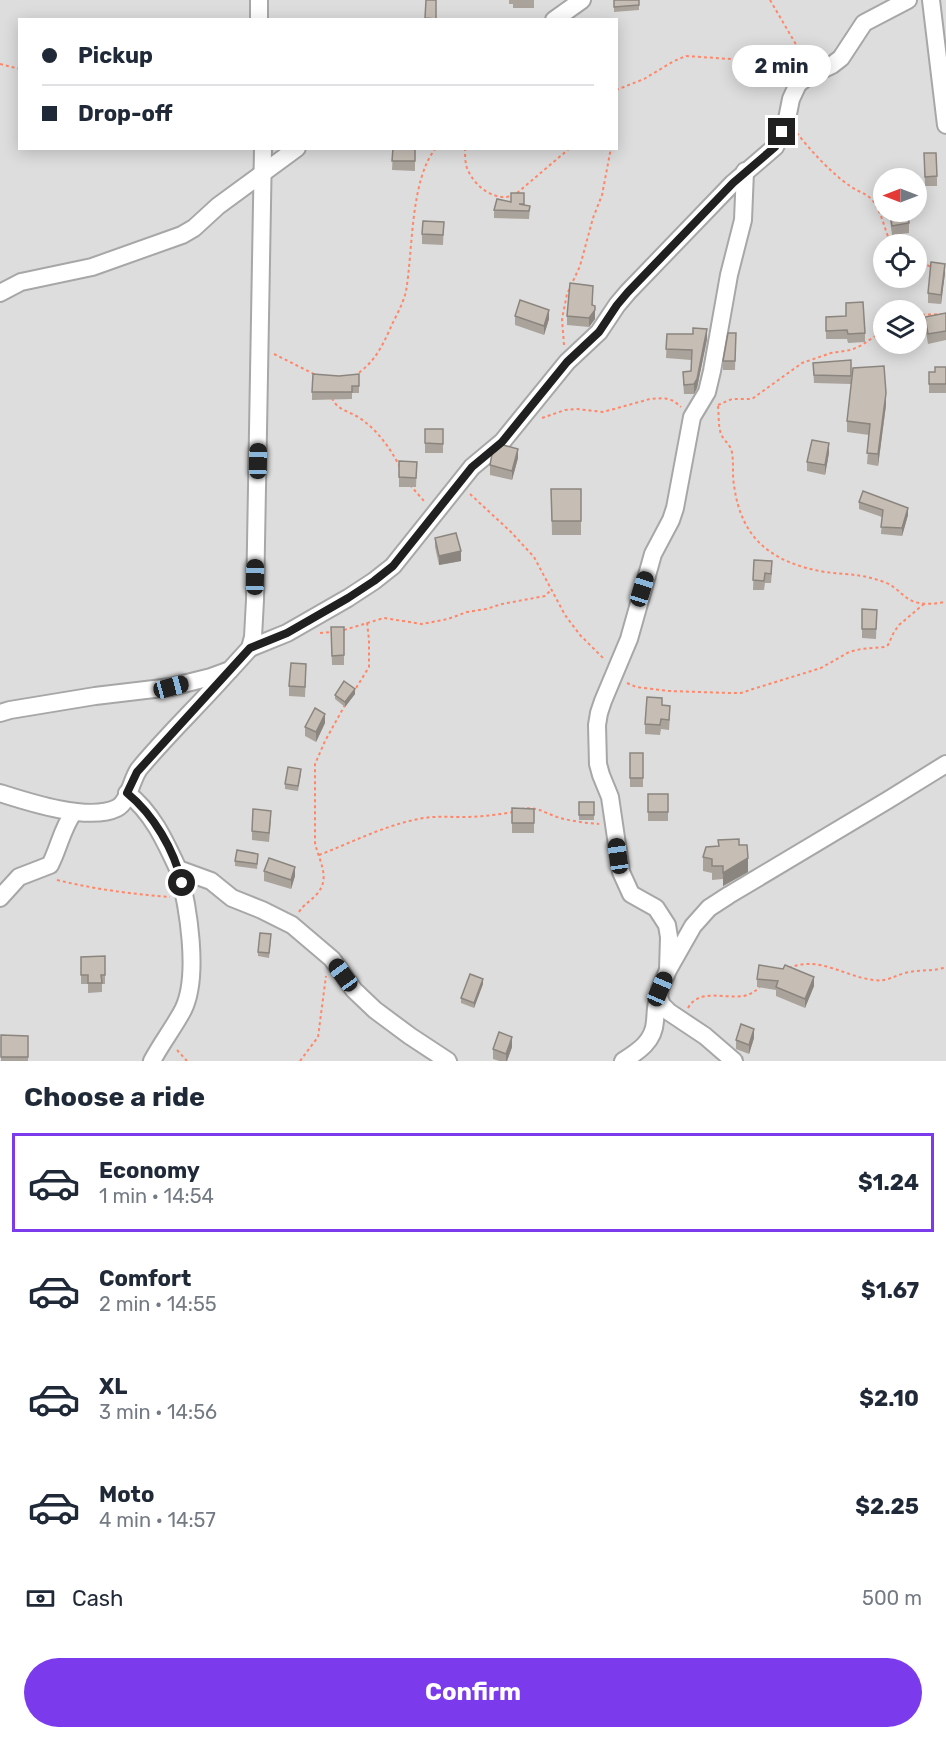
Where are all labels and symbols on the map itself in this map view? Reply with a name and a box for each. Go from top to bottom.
callout: 2 min [732,45,832,87]
route end [768,118,795,145]
north arrow [873,168,927,222]
car [249,443,267,479]
car [246,559,264,595]
car [628,569,656,609]
car [151,674,191,700]
car [607,837,629,875]
route start [168,869,195,896]
car [325,955,361,995]
car [645,969,675,1009]

